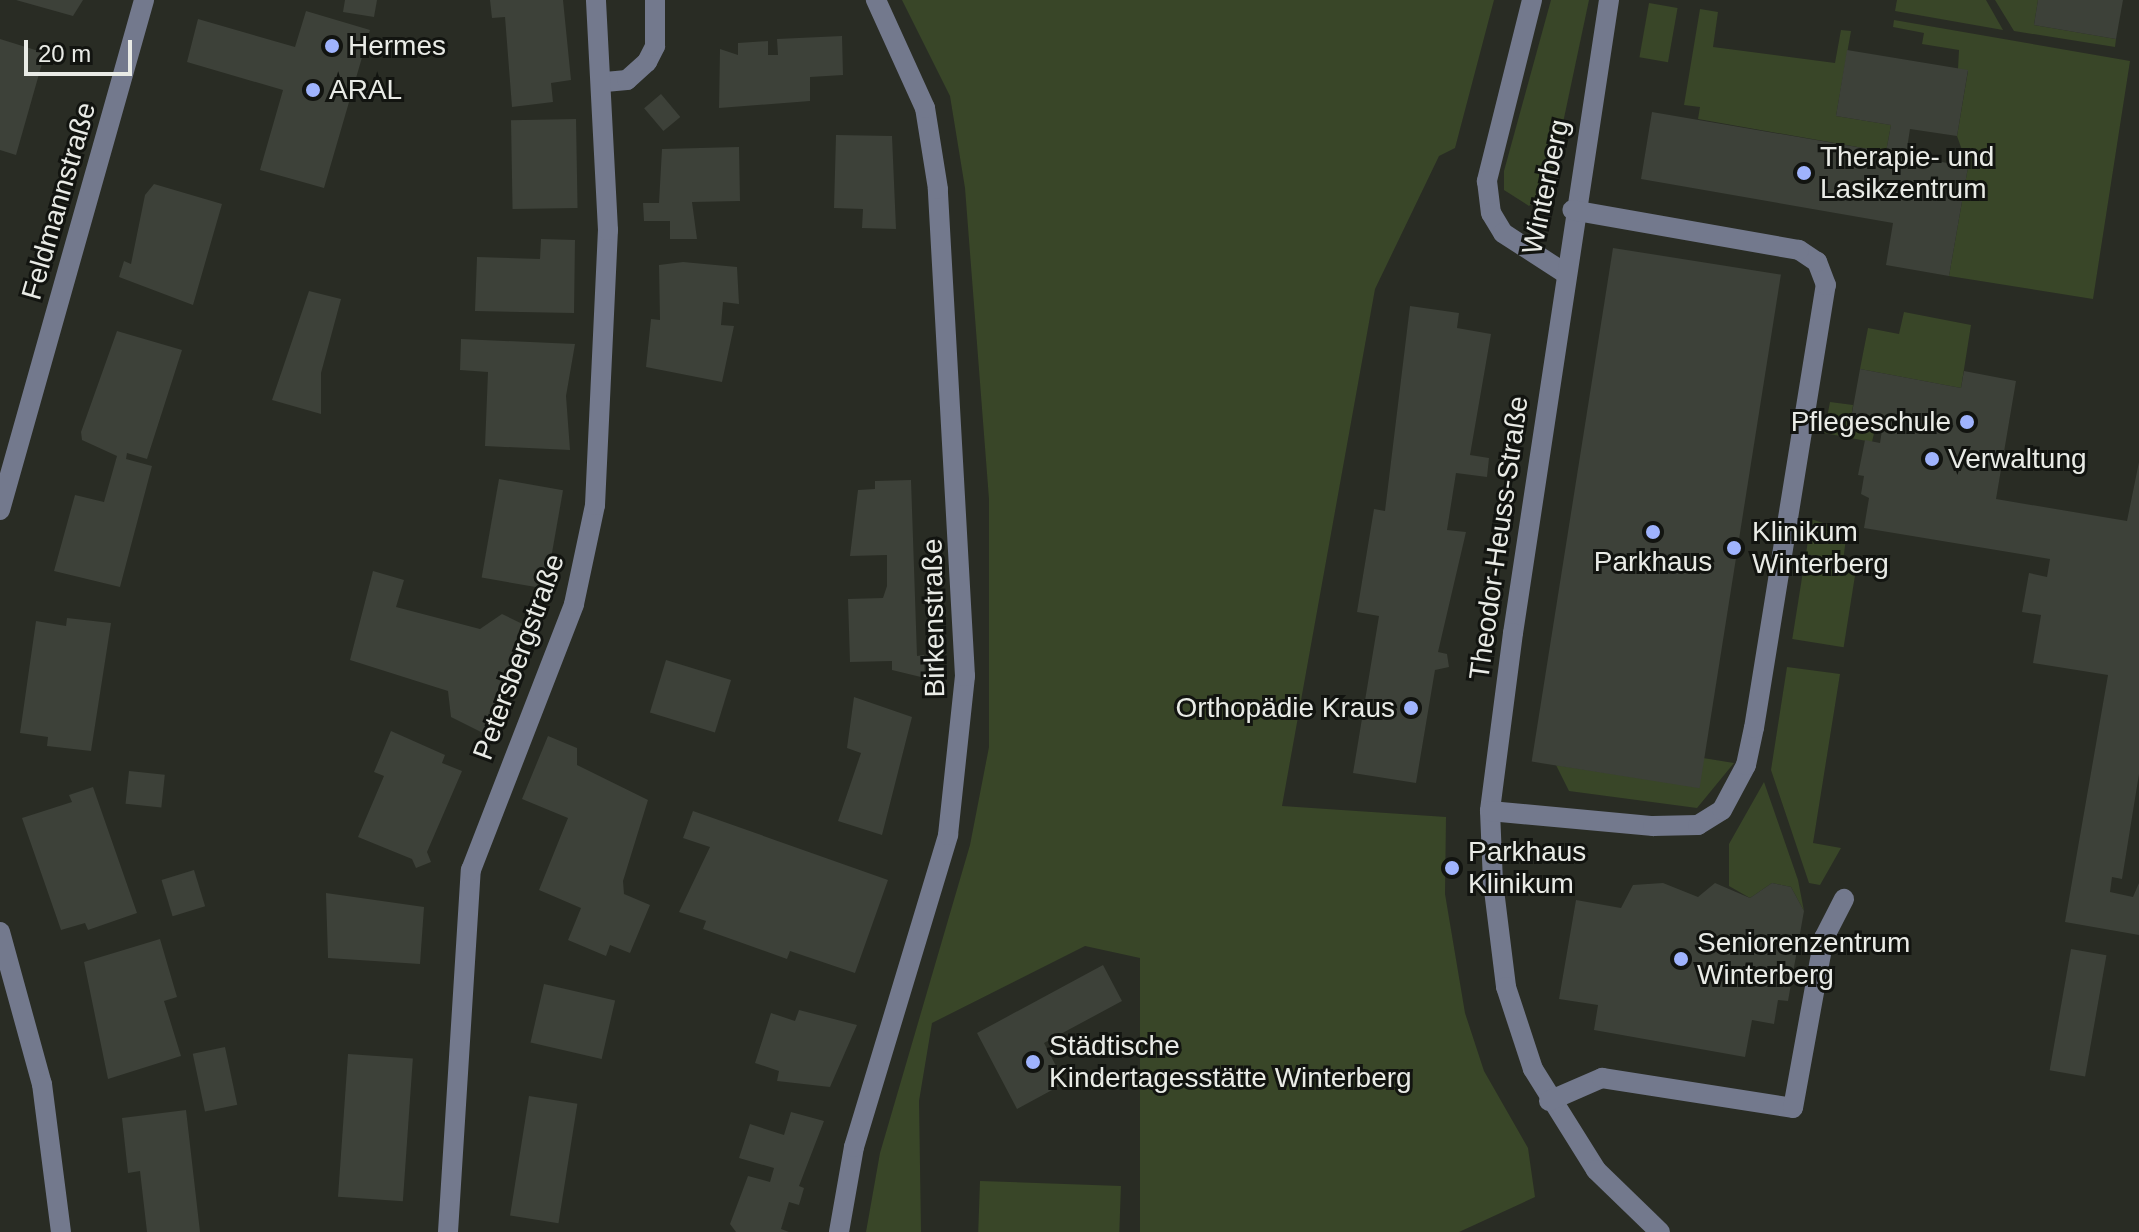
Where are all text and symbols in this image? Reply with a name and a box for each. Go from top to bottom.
scale bar [28,24,136,74]
place label: Hermes [348,29,446,63]
marker: Hermes [323,37,341,55]
text: 20 m [38,40,91,67]
place label: ARAL [329,73,402,107]
marker: ARAL [304,81,322,99]
street label: Feldmannstraße [15,98,103,304]
street label: Winterberg [1515,117,1577,257]
place label: Therapie- und Lasikzentrum [1820,140,1994,206]
marker: Therapie- und Lasikzentrum [1795,164,1813,182]
street label: Theodor-Heuss-Straße [1462,394,1536,682]
place label: Pflegeschule [1791,405,1951,439]
marker: Pflegeschule [1958,413,1976,431]
place label: Verwaltung [1948,442,2087,476]
marker: Verwaltung [1923,450,1941,468]
place label: Klinikum Winterberg [1752,515,1889,581]
marker: Parkhaus [1644,523,1662,541]
marker: Klinikum Winterberg [1723,537,1745,559]
street label: Birkenstraße [916,538,952,698]
place label: Parkhaus [1594,545,1712,579]
street label: Petersbergstraße [466,550,572,764]
place label: Orthopädie Kraus [1176,691,1395,725]
marker: Orthopädie Kraus [1402,699,1420,717]
place label: Parkhaus Klinikum [1468,835,1586,901]
marker: Parkhaus Klinikum [1443,859,1461,877]
place label: Seniorenzentrum Winterberg [1697,926,1910,992]
marker: Seniorenzentrum Winterberg [1672,950,1690,968]
place label: Städtische Kindertagesstätte Winterberg [1049,1029,1412,1095]
marker: Städtische Kindertagesstätte Winterberg [1024,1053,1042,1071]

